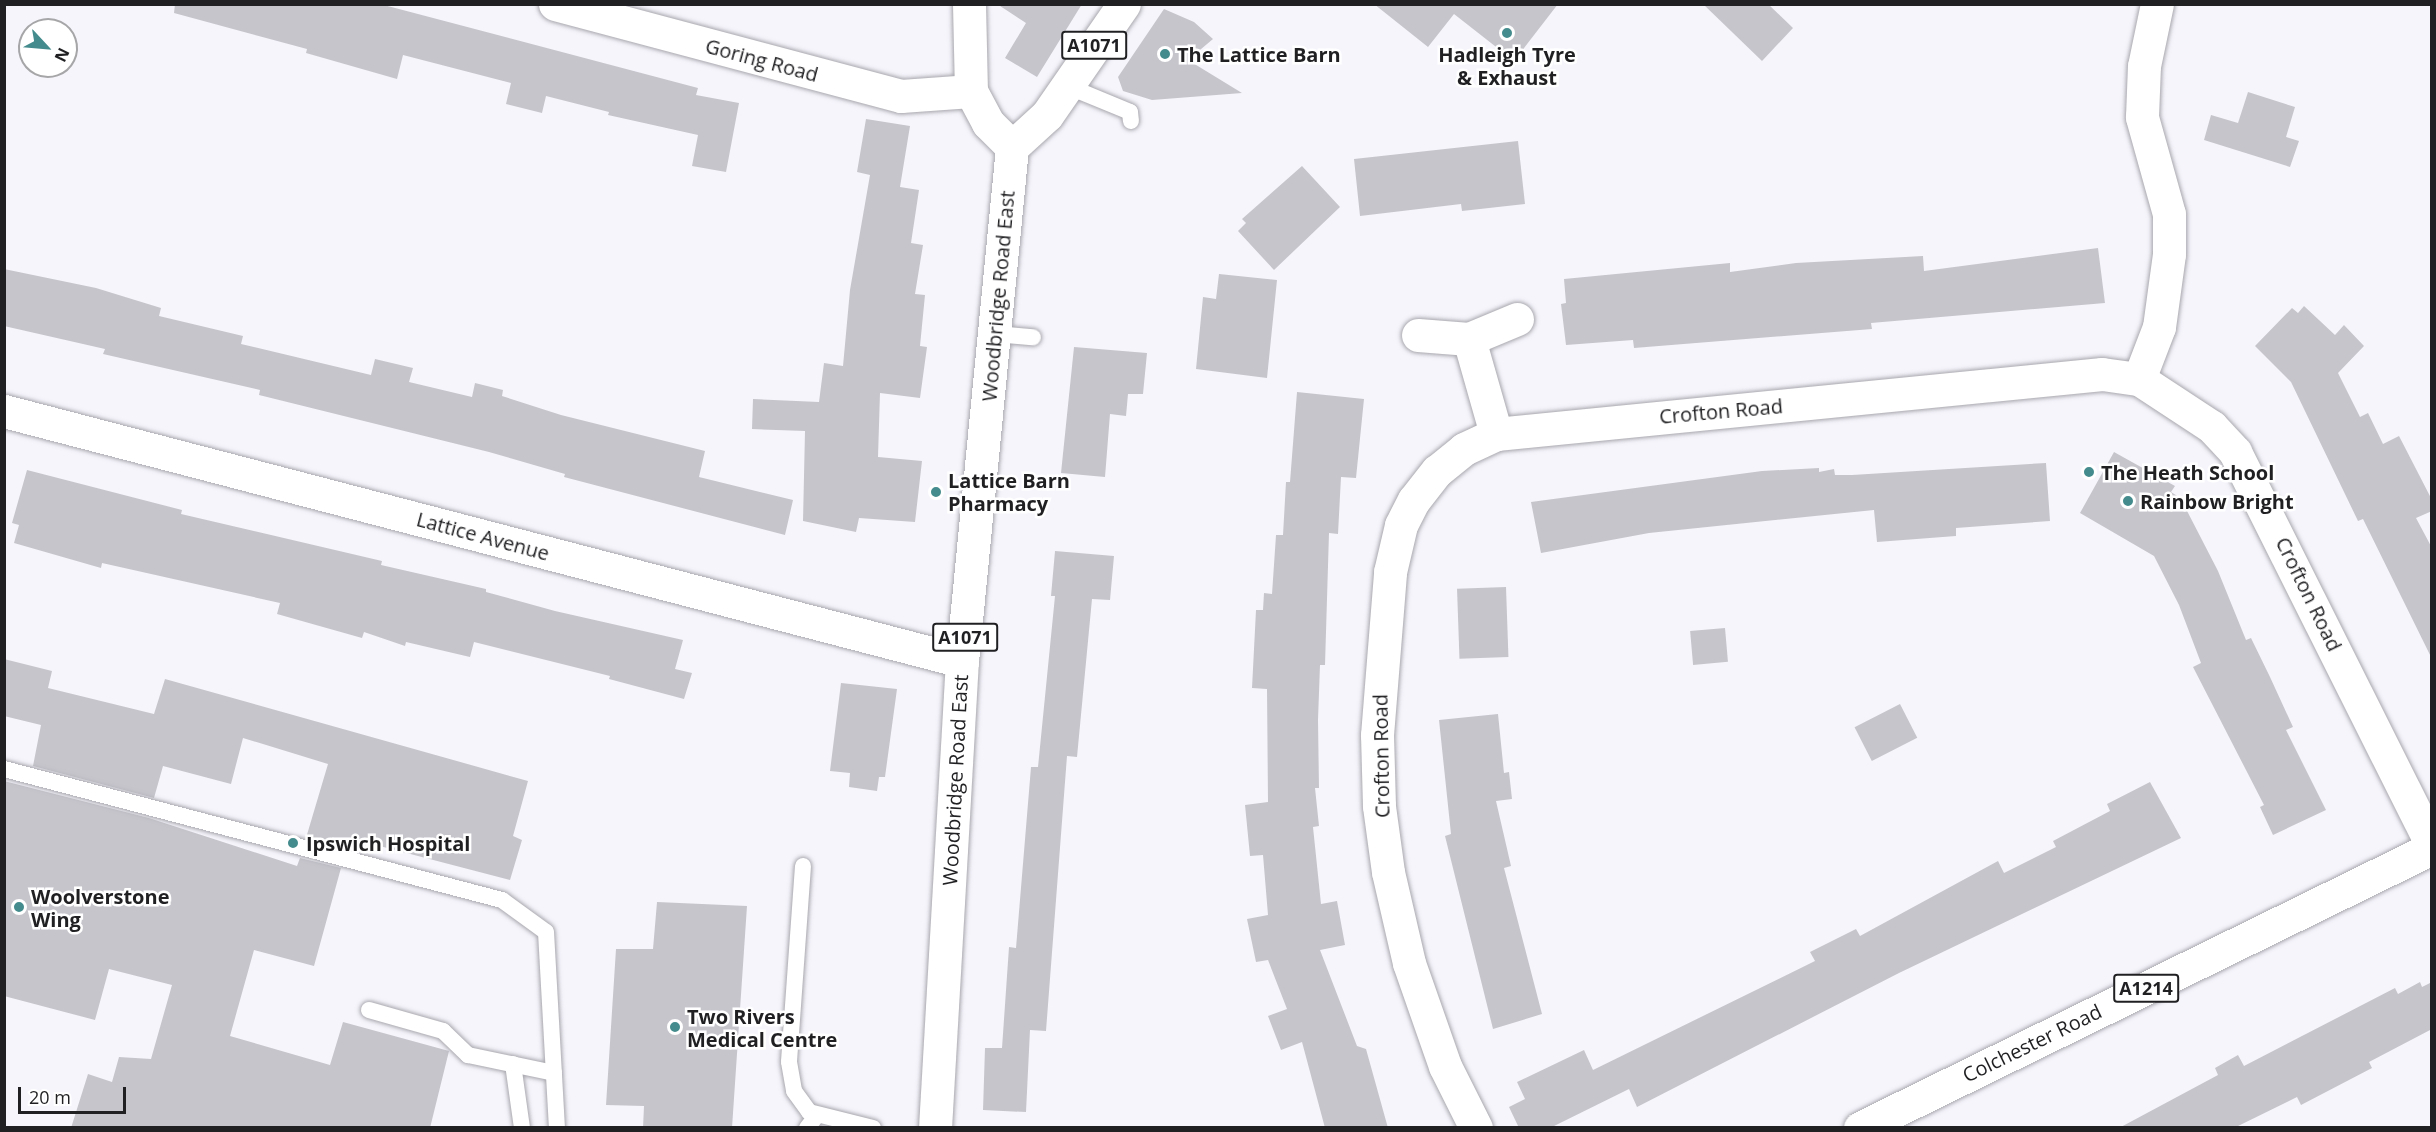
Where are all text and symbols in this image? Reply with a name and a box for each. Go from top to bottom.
north arrow [18,18,78,78]
marker: Hadleigh Tyre & Exhaust [1500,26,1514,40]
road number: A1071 [1061,30,1127,60]
street label: Goring Road [703,33,821,87]
place label: The Lattice Barn [1177,42,1341,66]
place label: Hadleigh Tyre & Exhaust [1438,42,1576,89]
text: N [50,44,75,66]
marker: The Lattice Barn [1158,47,1172,61]
street label: Woodbridge Road East [977,190,1019,402]
street label: Crofton Road [1658,394,1784,428]
place label: The Heath School [2101,460,2274,484]
marker: The Heath School [2082,465,2096,479]
place label: Lattice Barn Pharmacy [948,468,1070,515]
marker: Lattice Barn Pharmacy [929,485,943,499]
place label: Rainbow Bright [2140,489,2294,513]
marker: Rainbow Bright [2121,494,2135,508]
street label: Lattice Avenue [414,507,552,565]
street label: Crofton Road [2271,533,2347,655]
road number: A1071 [932,622,998,652]
street label: Woodbridge Road East [937,674,973,886]
street label: Crofton Road [1368,694,1394,818]
place label: Ipswich Hospital [306,831,470,855]
marker: Ipswich Hospital [284,834,302,852]
place label: Woolverstone Wing [31,884,169,931]
marker: Woolverstone Wing [12,900,26,914]
road number: A1214 [2113,973,2179,1003]
street label: Colchester Road [1959,999,2105,1087]
place label: Two Rivers Medical Centre [687,1004,837,1051]
marker: Two Rivers Medical Centre [668,1020,682,1034]
scale bar [21,1075,129,1113]
text: 20 m [29,1085,71,1109]

